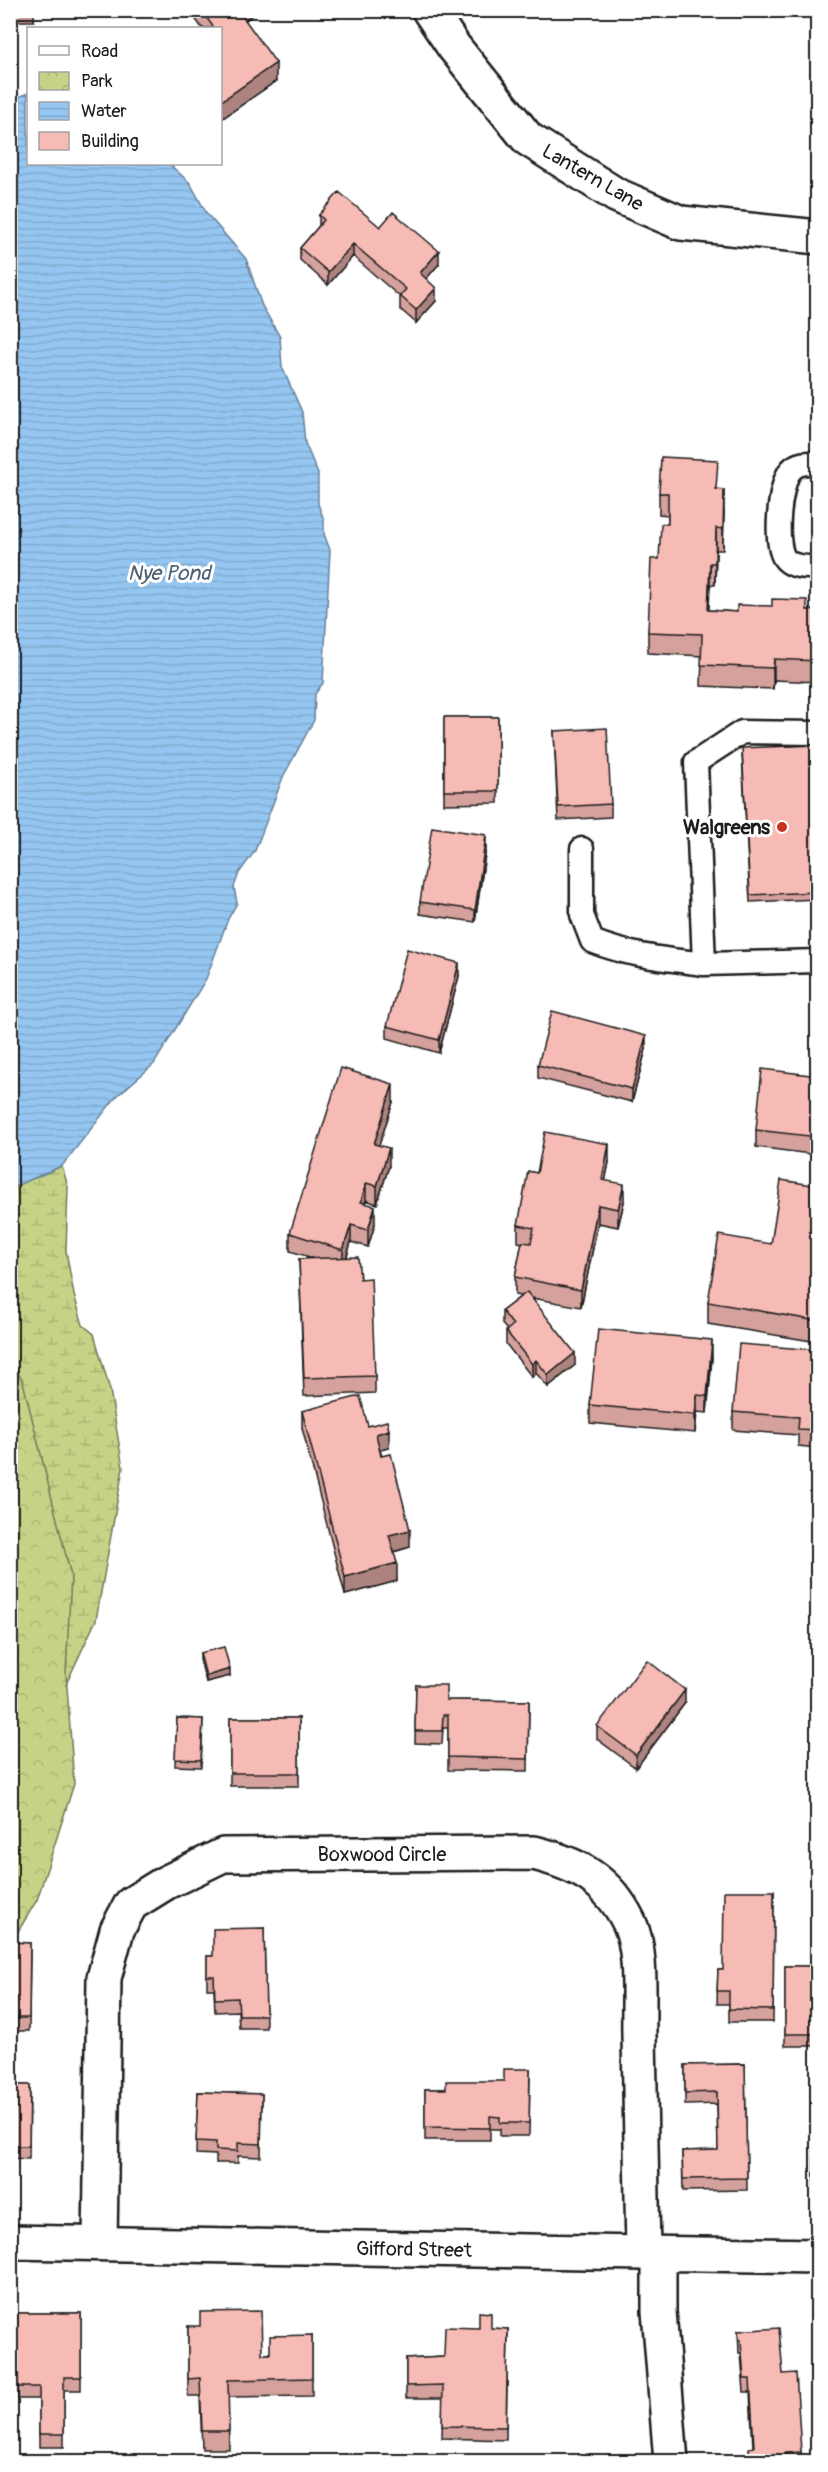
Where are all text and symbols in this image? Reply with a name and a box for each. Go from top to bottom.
legend [27,27,222,165]
text: Road [81,40,118,63]
text: Park [81,70,113,93]
text: Water [81,100,127,123]
text: Building [81,130,139,153]
street label: Lantern Lane [538,138,648,217]
water label: Nye Pond [128,560,213,587]
place label: Walgreens [683,815,770,840]
marker: Walgreens [775,820,789,834]
street label: Boxwood Circle [318,1842,447,1867]
street label: Gifford Street [356,2236,473,2263]

